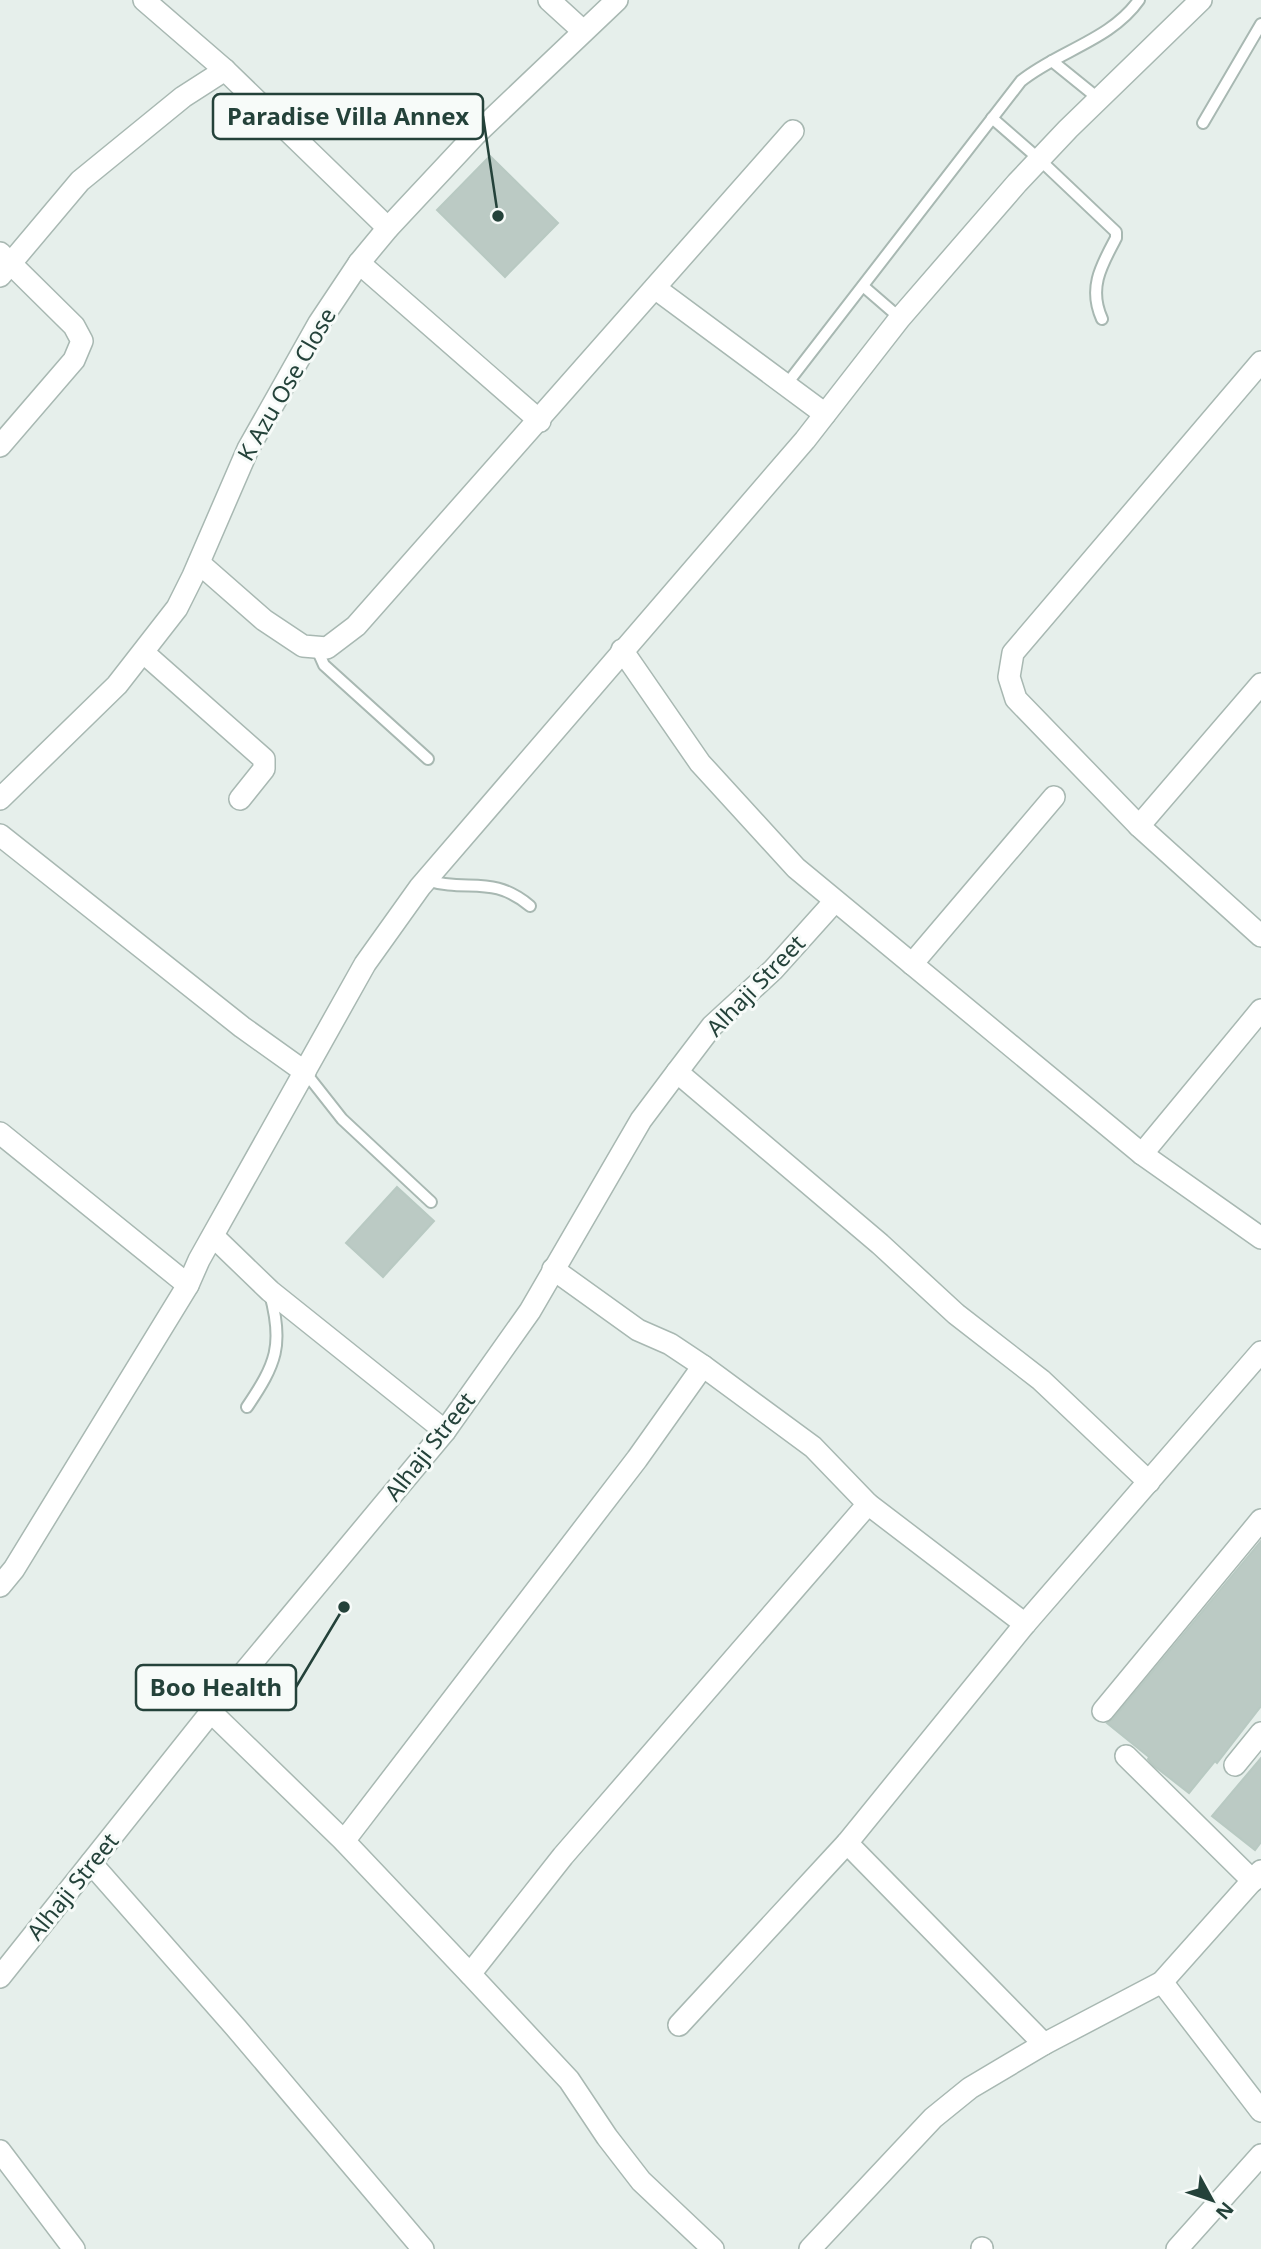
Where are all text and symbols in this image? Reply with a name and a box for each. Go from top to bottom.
callout: Paradise Villa Annex [213,94,483,139]
text: Paradise Villa Annex [227,99,469,132]
street label: K Azu Ose Close [229,301,343,467]
street label: Alhaji Street [698,927,812,1043]
street label: Alhaji Street [376,1385,482,1507]
callout: Boo Health [136,1665,296,1710]
text: Boo Health [150,1670,282,1703]
street label: Alhaji Street [19,1825,125,1947]
north arrow [1177,2165,1247,2235]
text: N [1210,2197,1240,2225]

